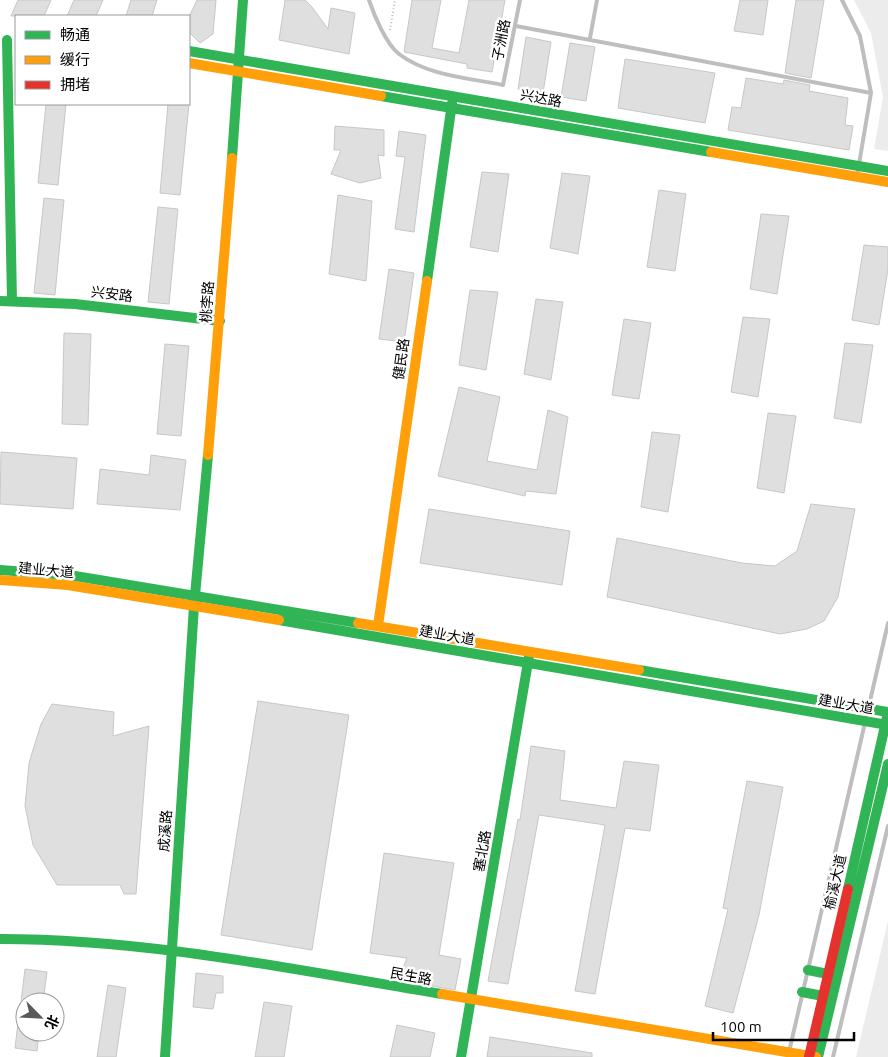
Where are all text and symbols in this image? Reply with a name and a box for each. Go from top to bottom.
legend [15,15,190,105]
street label: 子洲路 [489,18,513,62]
text: 畅通 [60,26,90,43]
text: 缓行 [60,51,90,68]
text: 拥堵 [60,76,90,93]
street label: 兴达路 [519,86,563,110]
street label: 桃李路 [198,280,216,324]
street label: 兴安路 [90,284,134,304]
street label: 健民路 [390,337,412,381]
street label: 建业大道 [17,560,75,580]
street label: 建业大道 [418,622,476,648]
street label: 建业大道 [817,691,875,717]
street label: 成溪路 [156,809,174,853]
street label: 塞北路 [470,829,494,873]
street label: 榆溪大道 [821,853,849,911]
street label: 民生路 [389,964,433,988]
north arrow [15,992,65,1042]
scale bar [713,1010,854,1042]
text: 北 [42,1013,62,1032]
text: 100 m [720,1018,762,1035]

